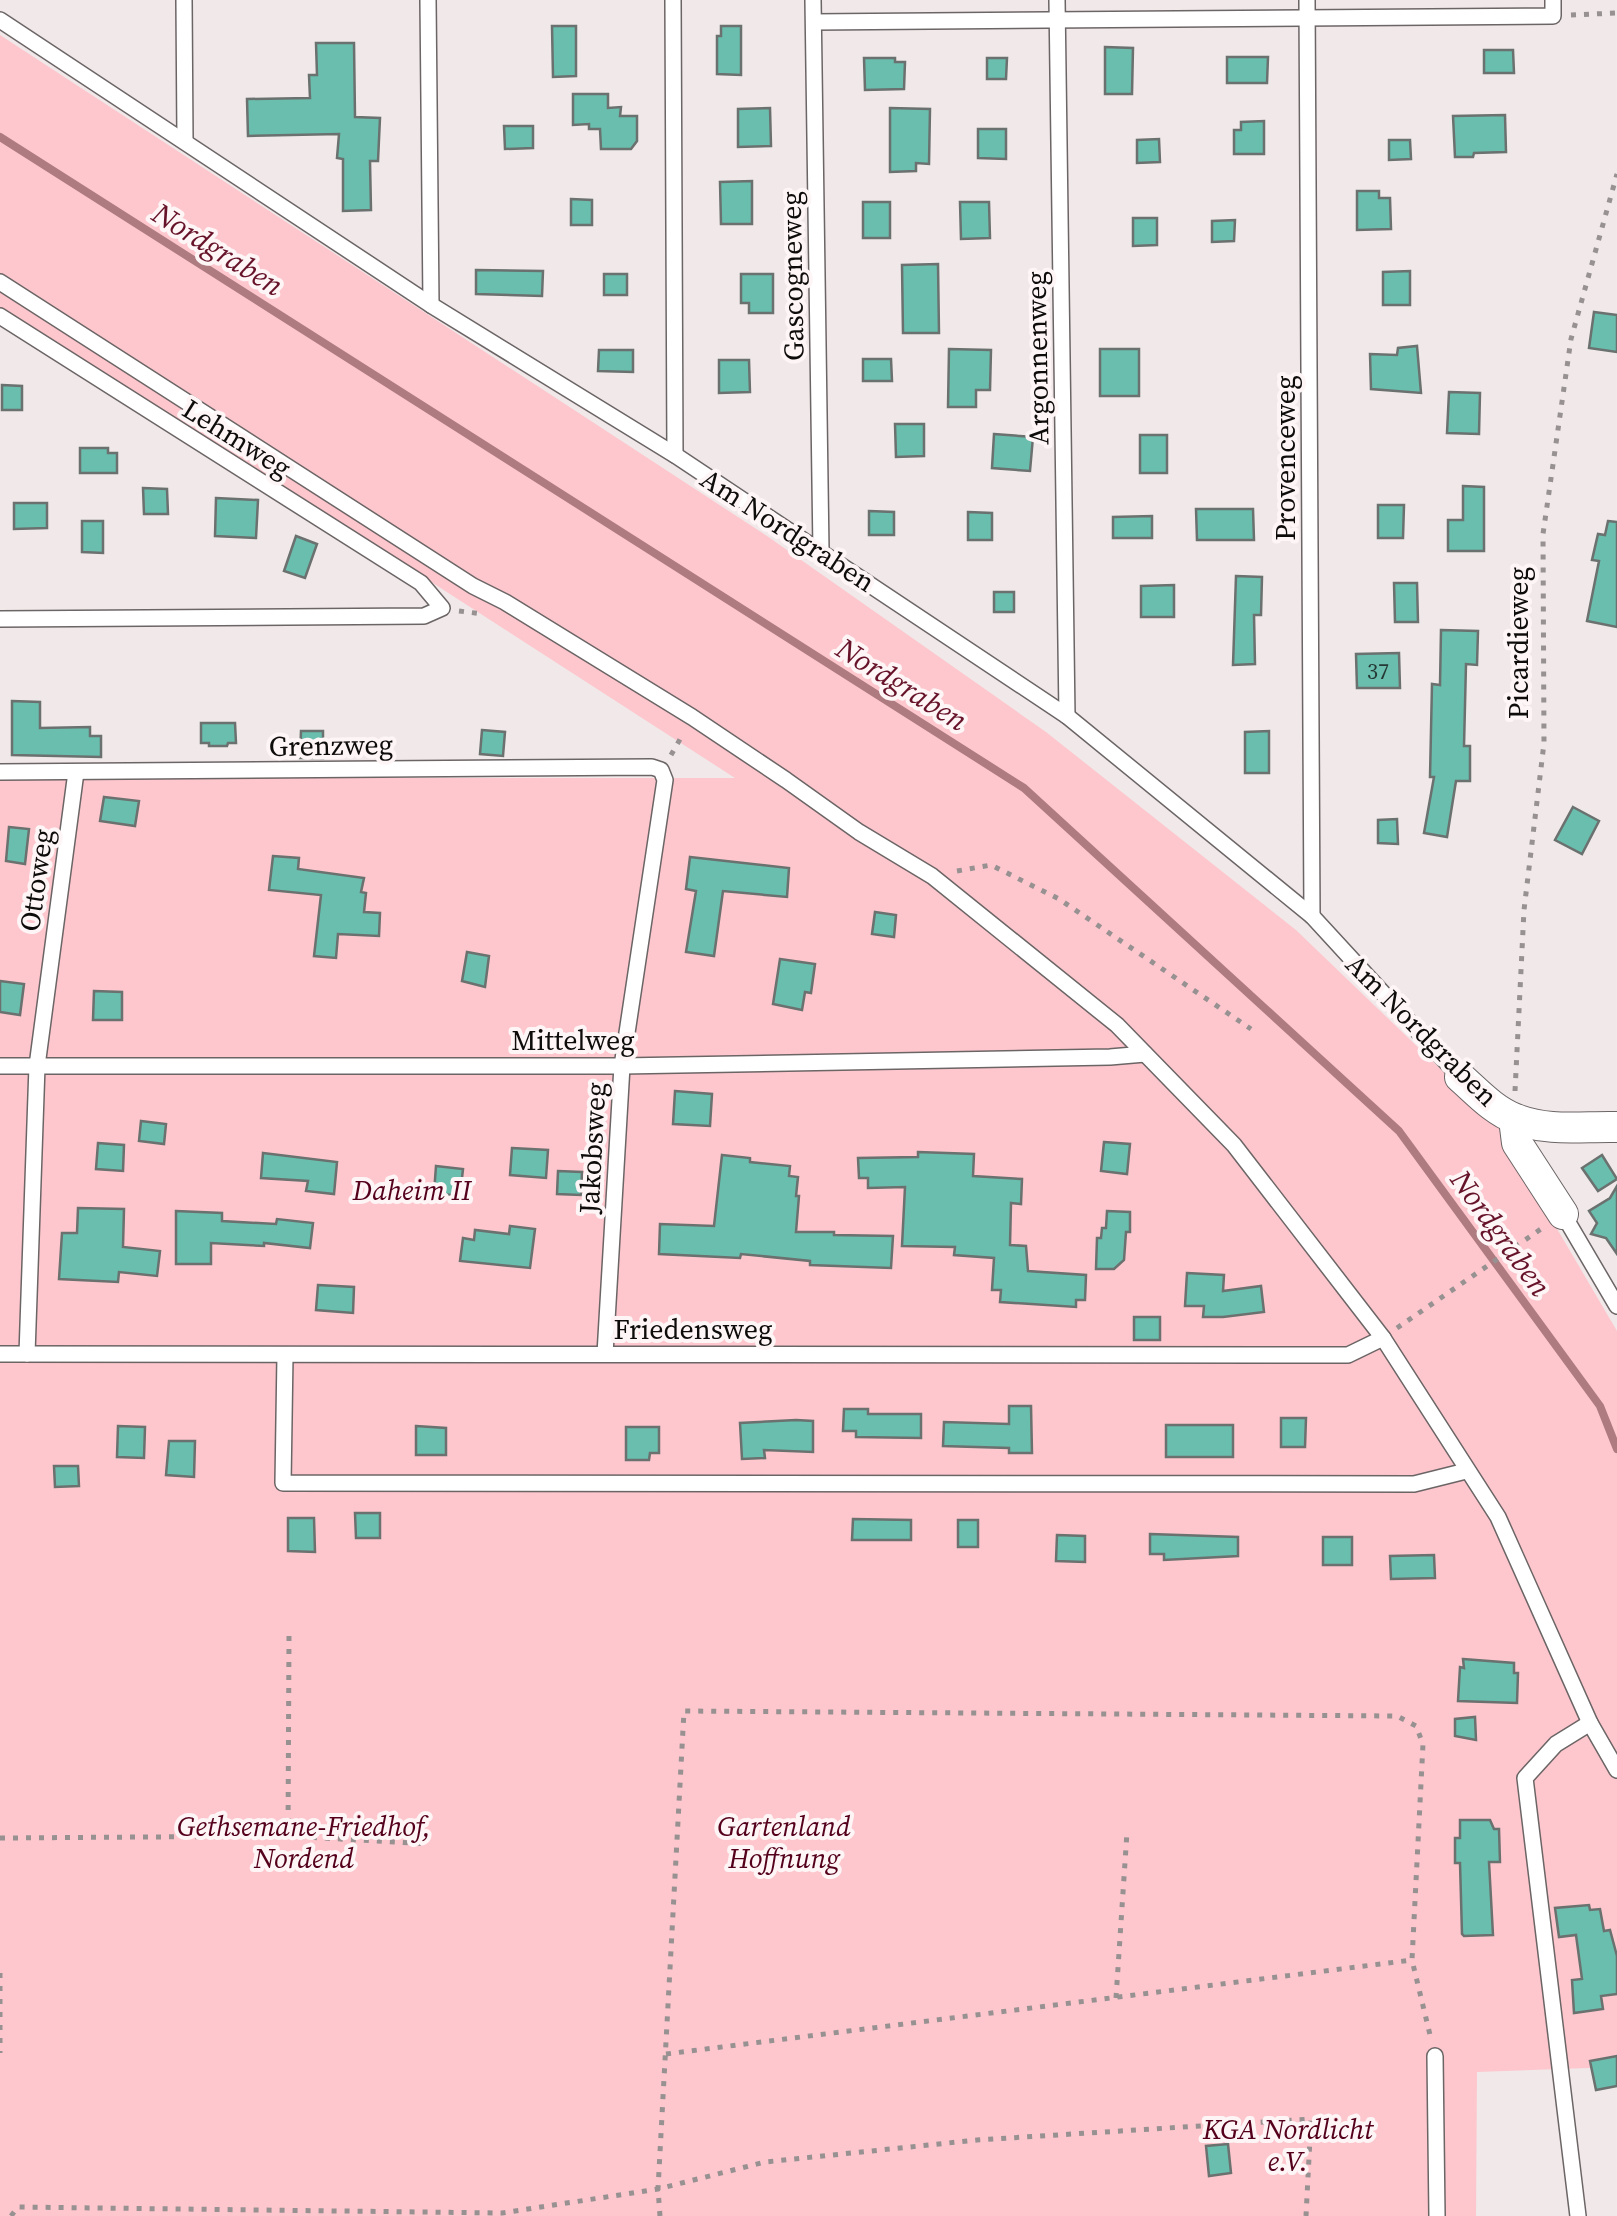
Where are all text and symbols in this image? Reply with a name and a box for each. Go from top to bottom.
street label: Gascogneweg [772,191,812,361]
water label: Nordgraben [144,192,291,305]
street label: Argonnenweg [1016,271,1058,445]
street label: Provenceweg [1266,375,1304,541]
street label: Lehmweg [175,390,299,486]
street label: Am Nordgraben [693,459,883,601]
street label: Picardieweg [1499,567,1537,719]
water label: Nordgraben [828,627,975,740]
house number: 37 [1367,656,1389,686]
street label: Grenzweg [269,725,393,765]
street label: Ottoweg [10,826,62,934]
street label: Am Nordgraben [1338,946,1506,1114]
street label: Mittelweg [511,1021,635,1059]
street label: Jakobsweg [570,1081,614,1216]
water label: Nordgraben [1441,1161,1561,1305]
park label: Daheim II [352,1171,472,1209]
street label: Friedensweg [614,1310,773,1348]
park label: Gethsemane-Friedhof, Nordend [177,1807,431,1877]
park label: Gartenland Hoffnung [717,1807,851,1877]
park label: KGA Nordlicht e.V. [1202,2110,1375,2180]

